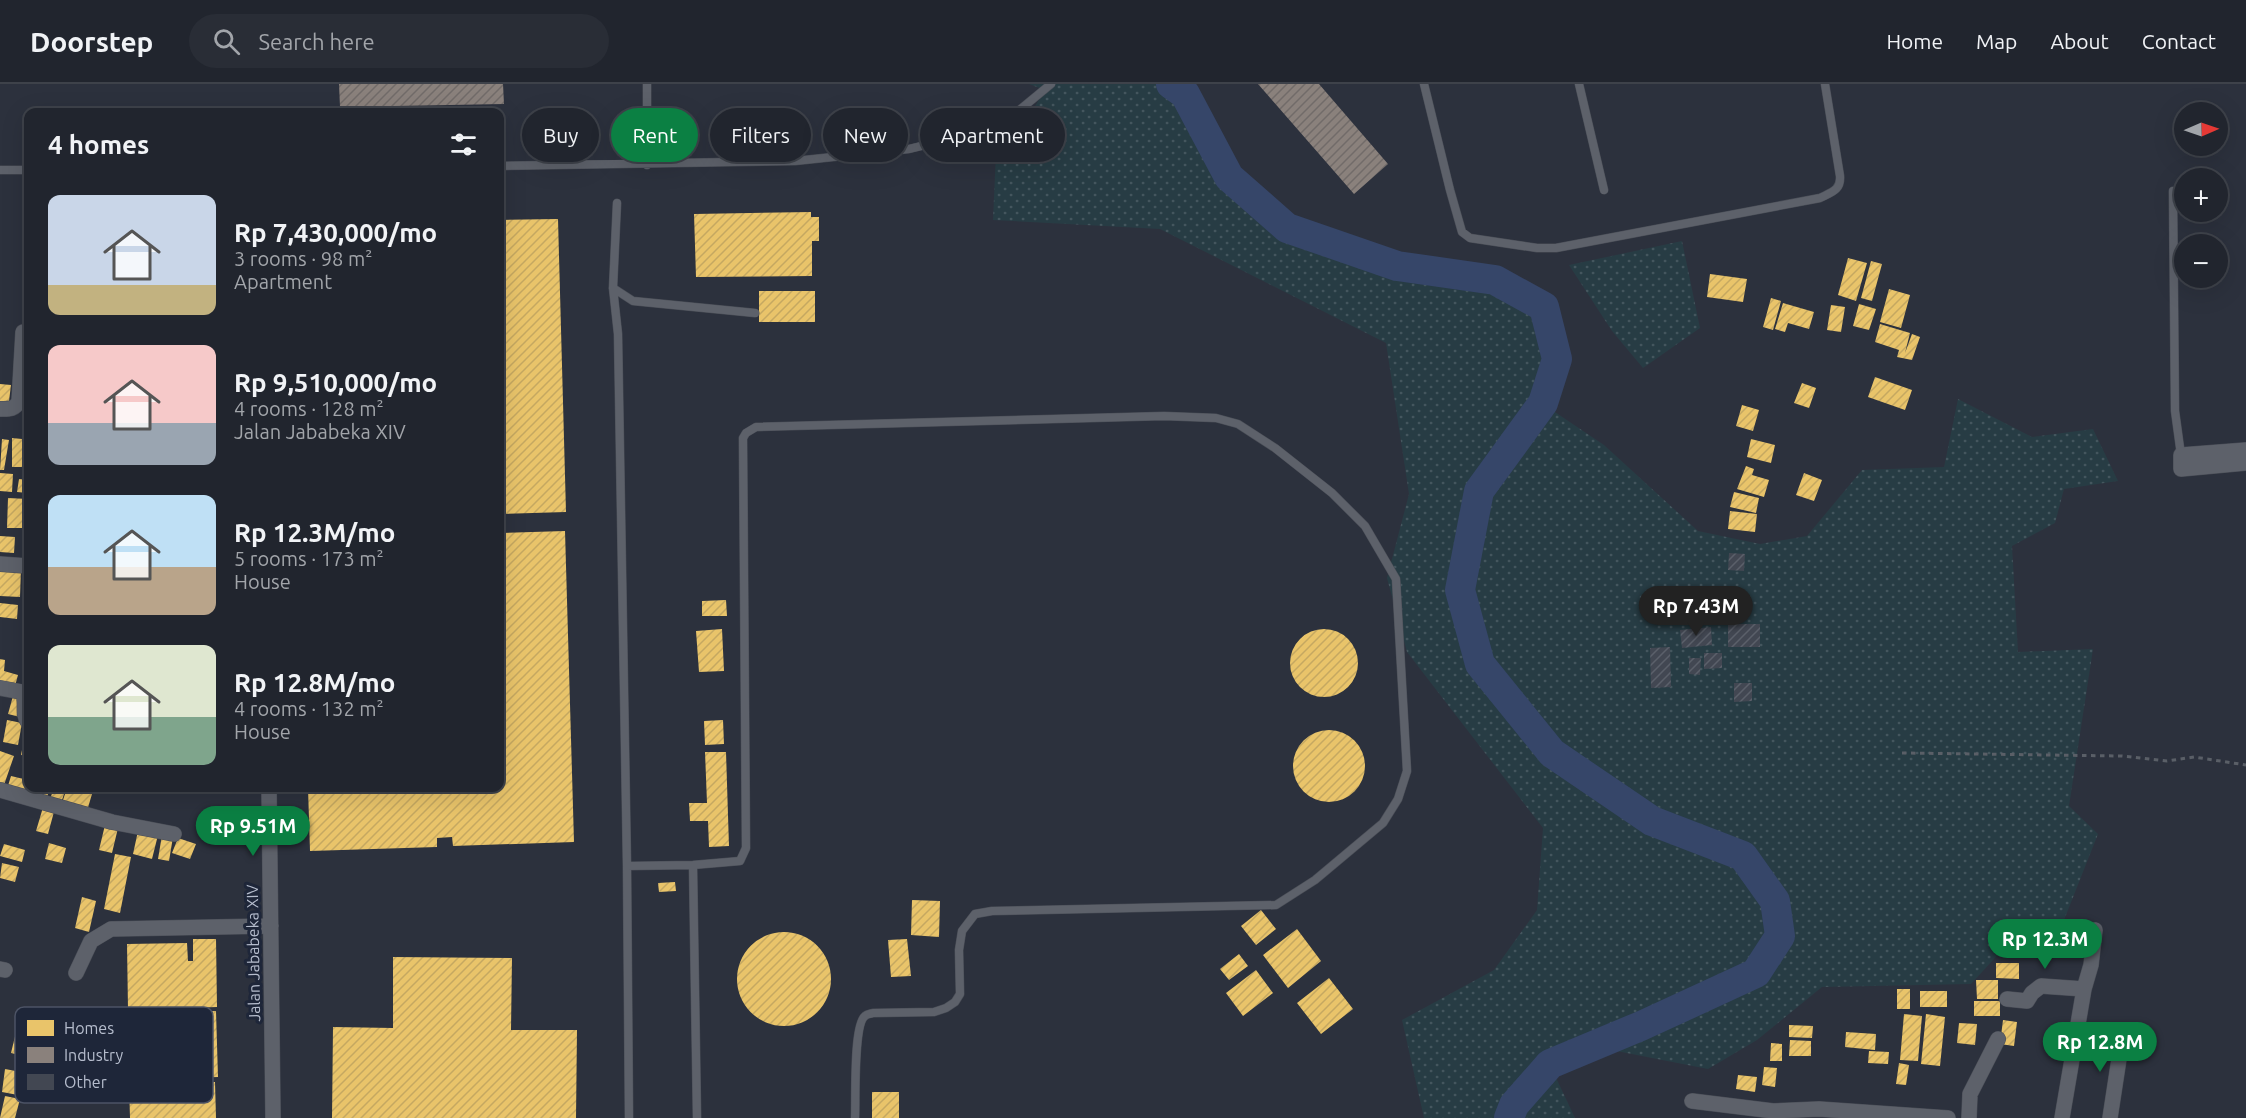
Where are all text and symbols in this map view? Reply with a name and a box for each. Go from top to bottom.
search box [189,14,609,68]
icon: search [210,25,243,58]
text: Doorstep [30,26,153,57]
text: Search here [258,29,375,54]
text: Home [1886,29,1943,53]
text: Map [1976,29,2017,53]
text: About [2050,29,2109,53]
text: Contact [2142,29,2216,53]
north arrow [2174,102,2228,156]
map controls [2174,102,2228,288]
chip: Buy [522,108,599,162]
chip: Rent [611,108,698,162]
chip: Filters [710,108,811,162]
chip: New [823,108,908,162]
chip: Apartment [920,108,1065,162]
icon: filters [447,128,480,161]
text: 4 homes [48,130,149,159]
button: + [2174,168,2228,222]
text: Rp 7,430,000/mo [234,218,437,247]
icon: home [96,219,168,291]
button: − [2174,234,2228,288]
text: 3 rooms · 98 m² [234,247,372,270]
text: Apartment [234,270,332,293]
text: Rp 9,510,000/mo [234,368,437,397]
icon: home [96,369,168,441]
text: 4 rooms · 128 m² [234,397,384,420]
text: Jalan Jababeka XIV [234,420,406,443]
text: Rp 12.3M/mo [234,518,395,547]
icon: home [96,519,168,591]
text: 5 rooms · 173 m² [234,547,384,570]
text: House [234,570,291,593]
pin: Rp 7.43M [1634,586,1758,637]
text: Rp 7.43M [1653,594,1739,617]
text: Rp 12.8M/mo [234,668,395,697]
icon: home [96,669,168,741]
text: 4 rooms · 132 m² [234,697,384,720]
text: House [234,720,291,743]
pin: Rp 9.51M [191,806,315,857]
text: Rp 9.51M [210,814,296,837]
street label: Jalan Jababeka XIV [243,884,263,1022]
pin: Rp 12.3M [1983,919,2107,970]
text: Rp 12.3M [2002,927,2088,950]
legend [15,1007,213,1103]
text: Homes [64,1019,114,1037]
pin: Rp 12.8M [2038,1022,2162,1073]
text: Rp 12.8M [2057,1030,2143,1053]
text: Industry [64,1046,123,1064]
text: Other [64,1073,107,1091]

